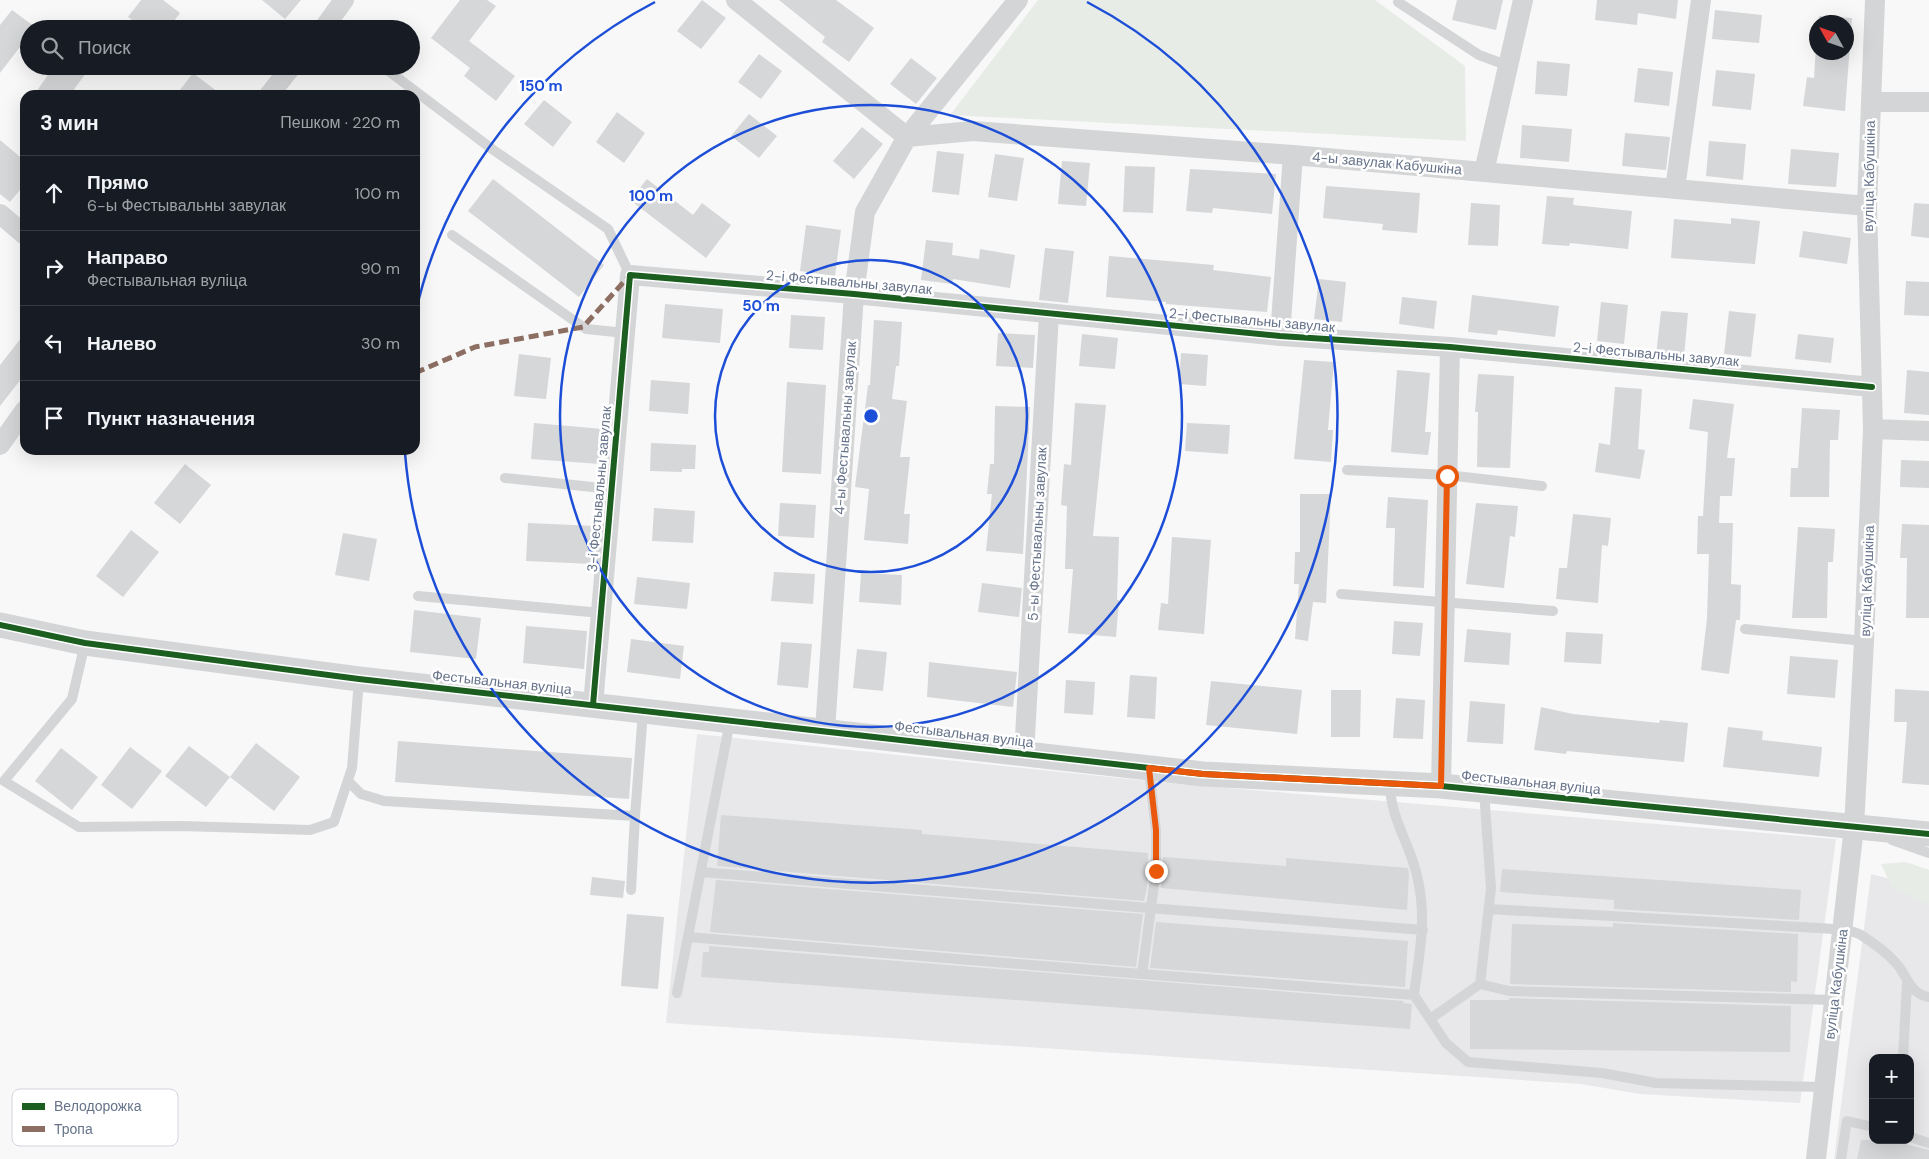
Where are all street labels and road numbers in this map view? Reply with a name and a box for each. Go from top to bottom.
street label: вуліца Кабушкіна [1859,120,1879,232]
street label: 4-ы завулак Кабушкіна [1311,147,1463,179]
street label: 2-і Фестывальны завулак [765,266,934,298]
street label: 2-і Фестывальны завулак [1168,304,1337,336]
street label: 2-і Фестывальны завулак [1572,338,1741,370]
street label: 4-ы Фестывальны завулак [830,340,860,515]
street label: 3-і Фестывальны завулак [583,404,615,573]
street label: 5-ы Фестывальны завулак [1023,446,1051,621]
street label: вуліца Кабушкіна [1856,525,1878,637]
street label: Фестывальная вуліца [431,666,573,698]
street label: Фестывальная вуліца [893,717,1035,751]
street label: Фестывальная вуліца [1460,766,1602,798]
street label: вуліца Кабушкіна [1820,927,1852,1040]

